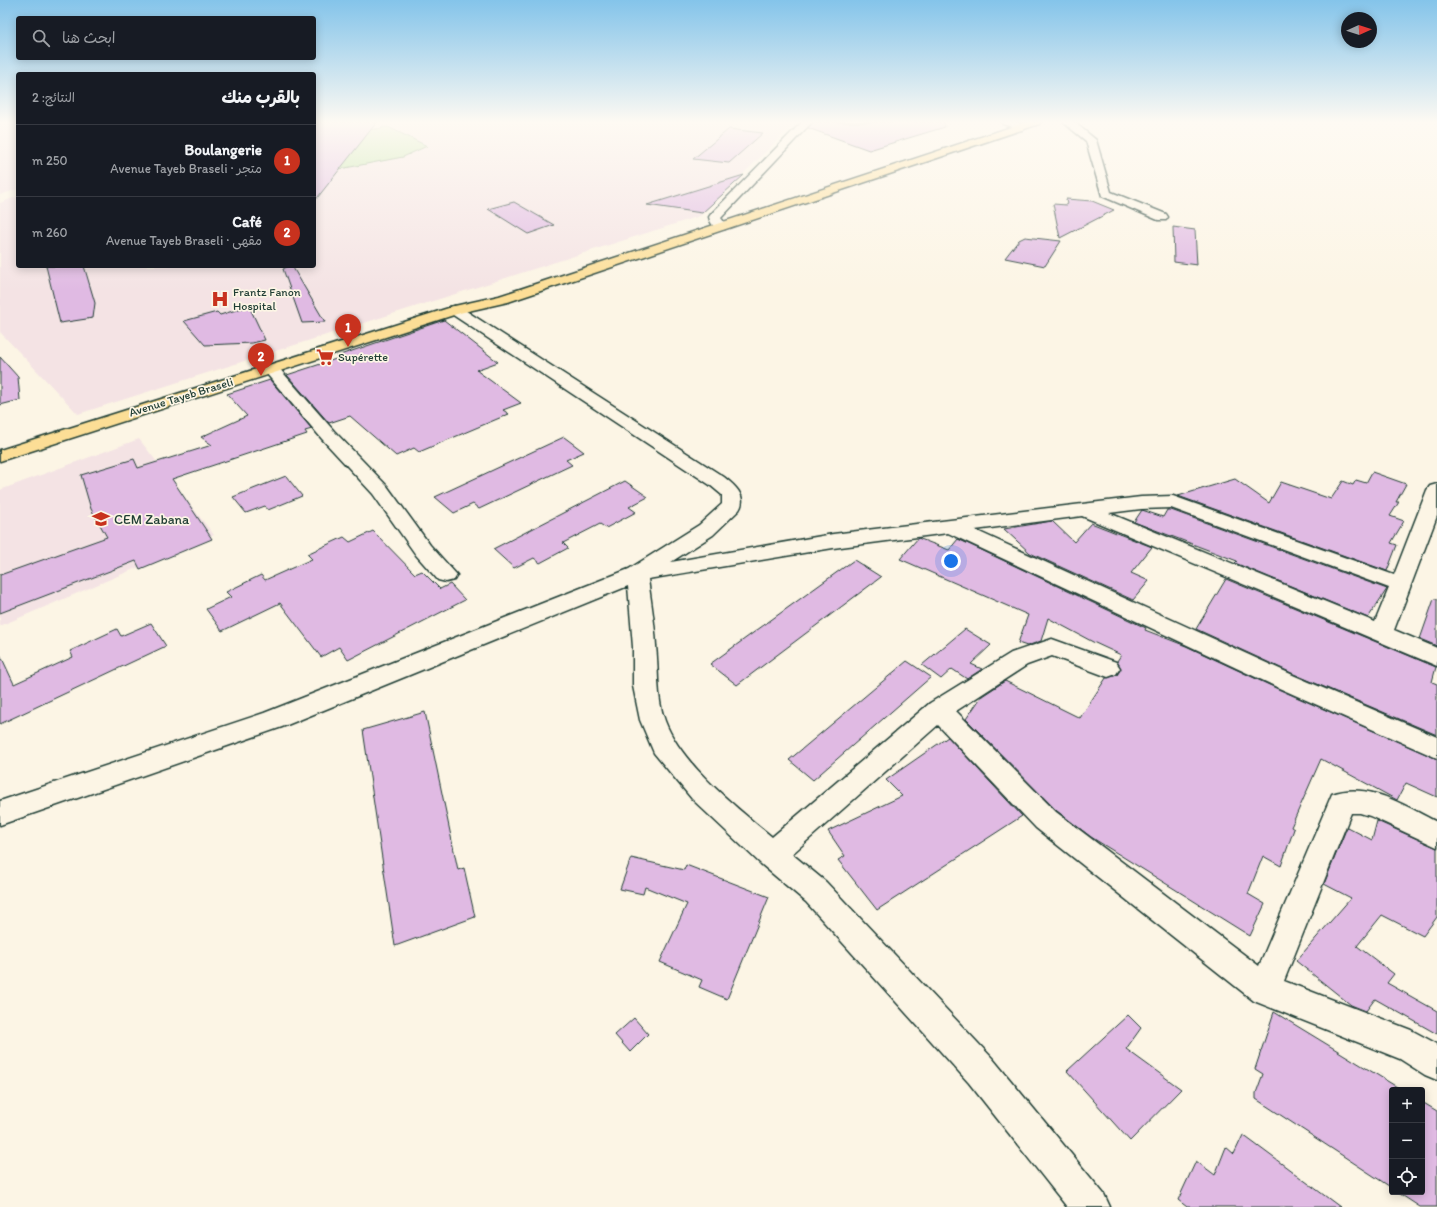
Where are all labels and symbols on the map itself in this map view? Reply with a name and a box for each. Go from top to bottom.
north arrow [1341,12,1377,48]
place label: Frantz Fanon Hospital [233,285,301,313]
hospital icon: Frantz Fanon Hospital [210,289,230,309]
pin: 1 [335,314,361,347]
pin: 2 [248,343,274,376]
supermarket icon: Supérette [315,347,335,367]
place label: Supérette [338,350,388,364]
street label: Avenue Tayeb Braseli [127,374,235,420]
school or university icon: CEM Zabana [91,509,111,529]
place label: CEM Zabana [114,511,190,528]
your location [941,551,961,571]

